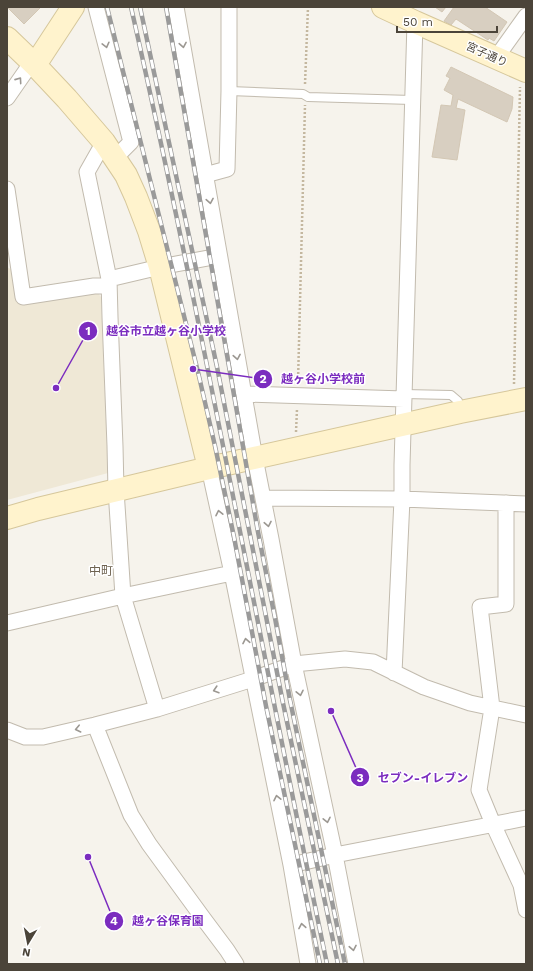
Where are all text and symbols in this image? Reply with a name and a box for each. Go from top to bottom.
scale bar [397,8,497,34]
text: 50 m [403,15,433,29]
street label: 宮子通り [464,40,510,69]
one-way arrow [101,41,110,48]
one-way arrow [178,42,187,49]
one-way arrow [14,78,21,85]
one-way arrow [205,198,214,204]
callout: 越谷市立越ヶ谷小学校 [78,319,234,343]
text: 1 [85,324,91,338]
text: 越谷市立越ヶ谷小学校 [106,324,226,338]
one-way arrow [232,354,241,360]
callout: 越ヶ谷小学校前 [253,367,373,391]
text: 2 [259,372,267,386]
text: 越ヶ谷小学校前 [281,372,365,386]
one-way arrow [215,510,223,517]
one-way arrow [263,521,272,527]
district label: 中町 [89,564,113,578]
one-way arrow [242,637,250,644]
one-way arrow [213,686,220,694]
one-way arrow [295,690,304,696]
one-way arrow [74,725,81,733]
callout: セブン-イレブン [350,765,476,789]
text: 3 [356,771,364,785]
text: セブン-イレブン [378,771,468,785]
one-way arrow [274,795,282,801]
one-way arrow [323,817,331,823]
callout: 越ヶ谷保育園 [104,909,212,933]
text: 4 [110,914,118,928]
text: 越ヶ谷保育園 [132,914,204,928]
one-way arrow [298,922,306,929]
north arrow [8,923,48,963]
text: N [21,945,31,959]
one-way arrow [348,945,357,951]

